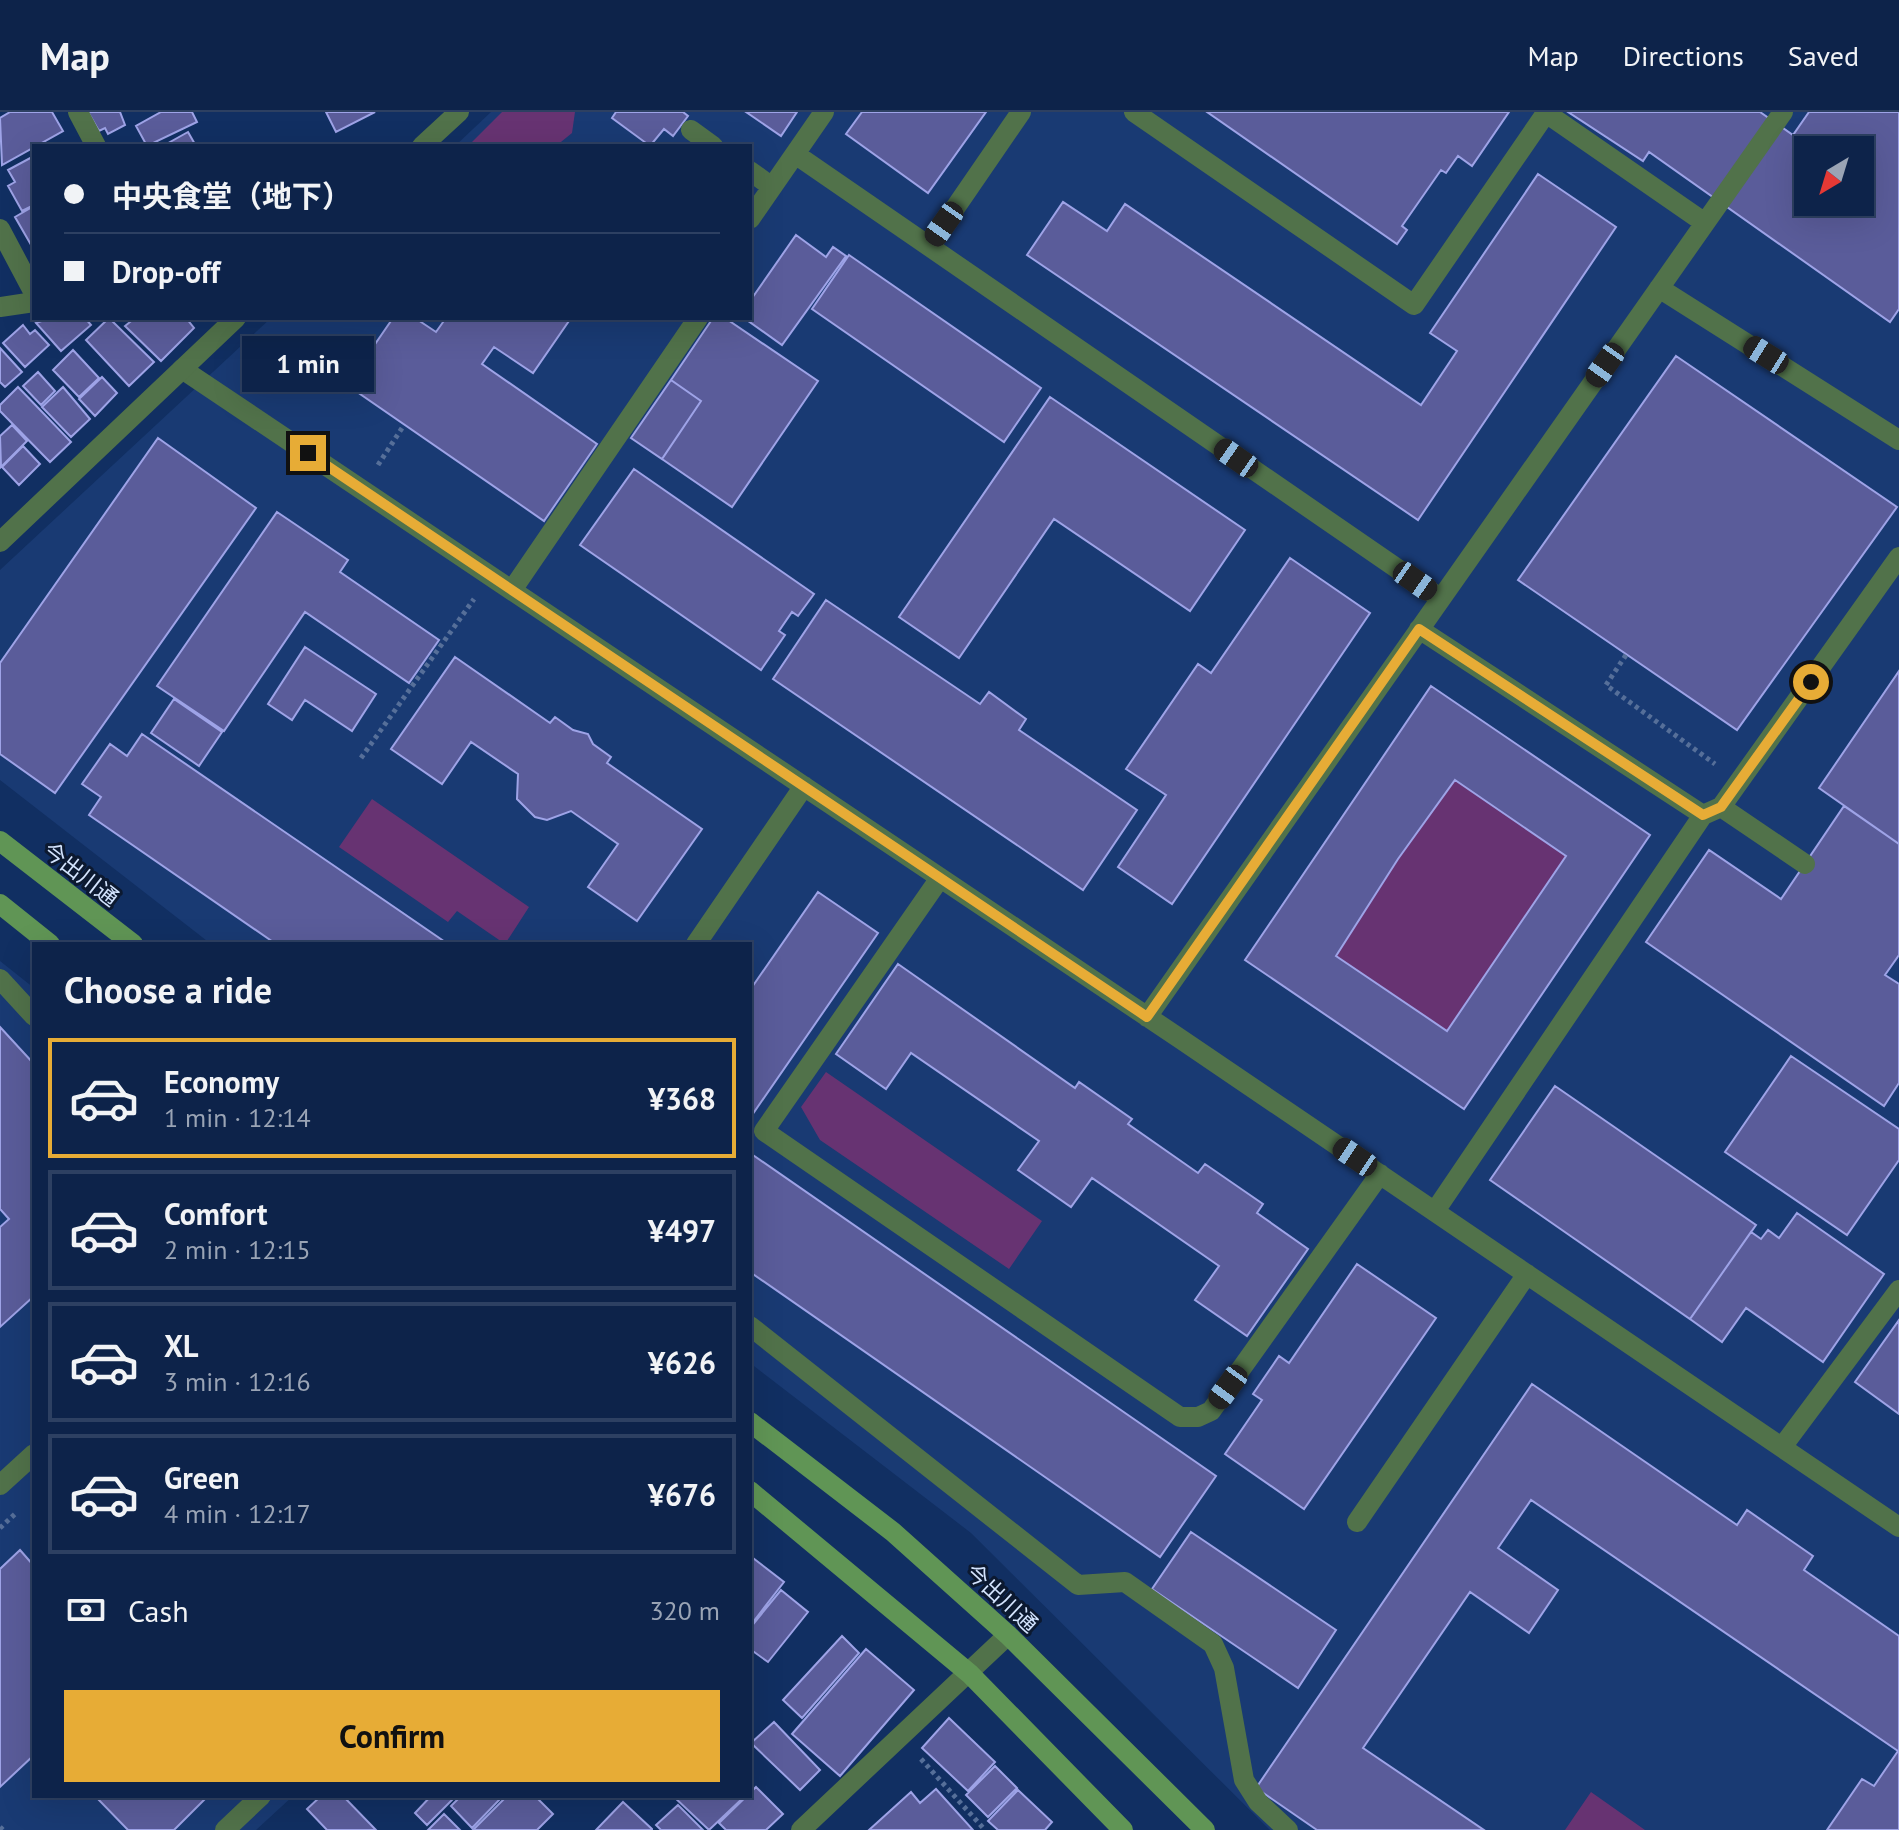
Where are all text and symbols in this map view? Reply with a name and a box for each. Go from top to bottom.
text: Map [40,31,110,80]
text: Map [1528,37,1579,74]
text: Directions [1623,37,1744,74]
text: Saved [1788,37,1859,74]
north arrow [1794,136,1874,216]
map controls [1794,136,1874,216]
text: 中央食堂（地下） [112,176,352,215]
car [920,197,968,251]
text: Drop-off [112,252,220,291]
car [1739,332,1793,378]
callout: 1 min [242,337,374,393]
car [1581,338,1629,392]
text: 1 min [276,347,340,380]
car [1209,434,1263,482]
route end [290,435,326,471]
car [1388,557,1442,605]
route start [1793,664,1829,700]
street label: 今出川通 [38,836,124,912]
text: Choose a ride [64,966,272,1013]
icon: car [68,1062,140,1134]
text: Economy [164,1062,279,1101]
text: ¥368 [648,1079,716,1118]
text: 1 min · 12:14 [164,1101,311,1134]
car [1328,1134,1382,1180]
icon: car [68,1194,140,1266]
text: Comfort [164,1194,267,1233]
text: ¥497 [648,1211,716,1250]
text: 2 min · 12:15 [164,1233,311,1266]
icon: car [68,1326,140,1398]
text: XL [164,1326,198,1365]
text: ¥626 [648,1343,716,1382]
car [1204,1361,1252,1413]
text: 3 min · 12:16 [164,1365,311,1398]
icon: car [68,1458,140,1530]
text: Green [164,1458,239,1497]
text: ¥676 [648,1475,716,1514]
text: 4 min · 12:17 [164,1497,311,1530]
street label: 今出川通 [960,1558,1044,1638]
icon: cash [64,1588,108,1632]
text: Cash [128,1591,189,1630]
text: 320 m [649,1594,720,1627]
button: Confirm [64,1690,720,1782]

